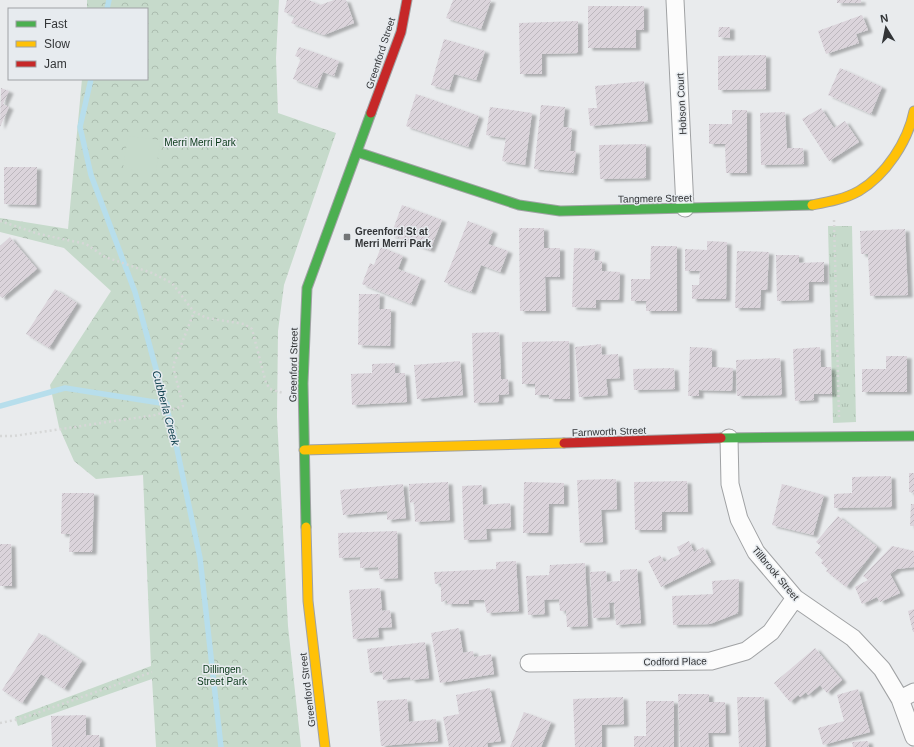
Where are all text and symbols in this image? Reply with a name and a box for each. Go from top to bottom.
legend [8,8,148,80]
north arrow [866,8,906,48]
text: N [879,12,889,25]
street label: Greenford Street [364,16,397,90]
text: Fast [44,17,68,31]
text: Slow [44,37,70,51]
text: Jam [44,57,67,71]
street label: Hobson Court [674,73,689,135]
park label: Merri Merri Park [164,137,237,148]
street label: Tangmere Street [618,192,692,205]
place label: Greenford St at Merri Merri Park [355,226,432,249]
marker: Greenford St at Merri Merri Park [342,232,352,242]
street label: Greenford Street [287,327,300,402]
water label: Cubberla Creek [150,369,182,447]
street label: Farnworth Street [572,425,647,438]
street label: Tillbrook Street [750,544,801,603]
street label: Greenford Street [297,652,317,728]
street label: Codford Place [643,655,707,668]
park label: Dillingen Street Park [197,664,248,687]

